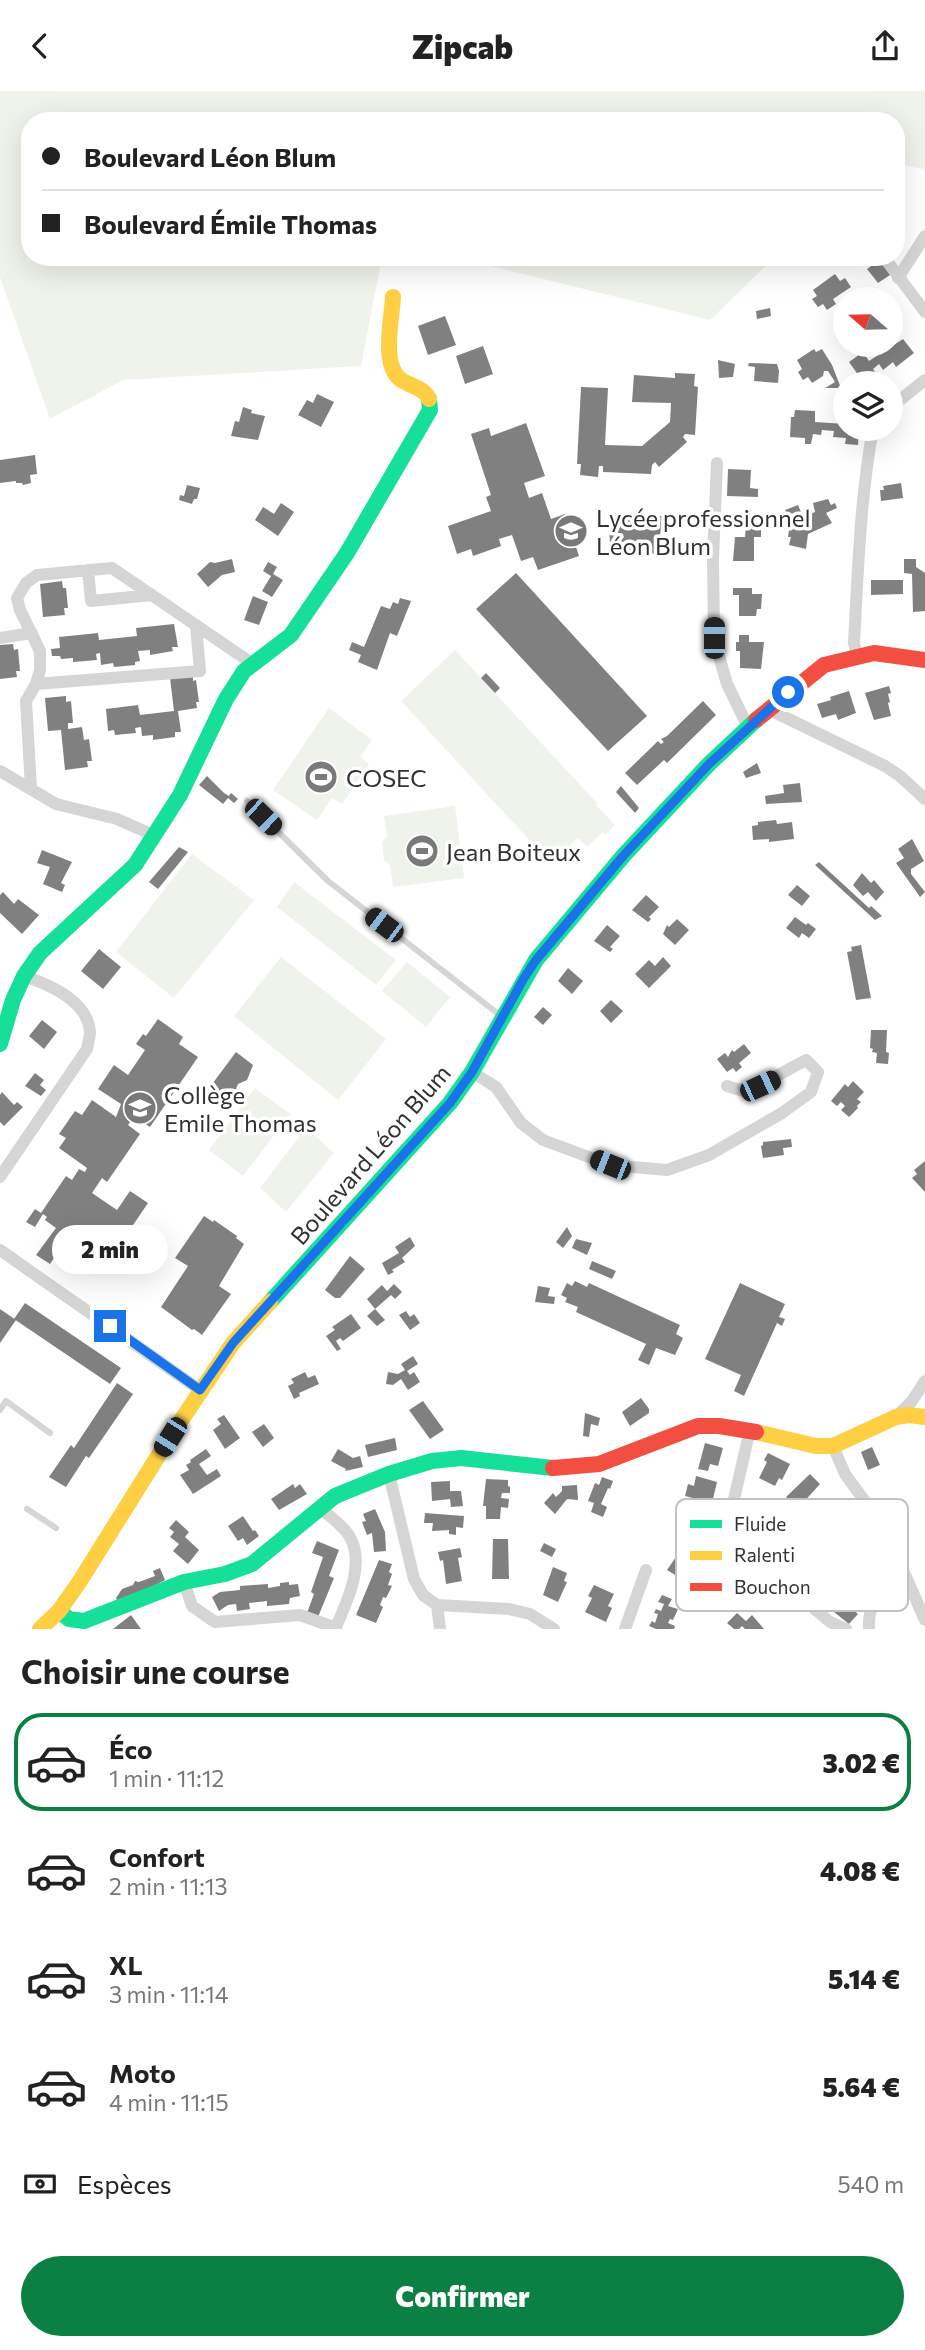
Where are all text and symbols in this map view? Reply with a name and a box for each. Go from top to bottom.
text: Zipcab [412,26,513,66]
icon: back [21,27,59,65]
icon: share [866,27,904,65]
text: Boulevard Léon Blum [84,141,336,172]
text: Boulevard Émile Thomas [84,208,377,239]
north arrow [833,287,903,357]
map controls [833,287,903,441]
button: layers [833,371,903,441]
place label: Lycée professionnel Léon Blum [596,503,811,560]
school or university icon: Lycée professionnel Léon Blum [552,512,590,550]
car [704,617,725,659]
route start [772,676,804,708]
sports icon: COSEC [302,758,340,796]
place label: COSEC [346,763,427,792]
car [241,795,286,839]
sports icon: Jean Boiteux [403,832,441,870]
place label: Jean Boiteux [446,837,581,866]
car [361,904,408,946]
street label: Boulevard Léon Blum [284,1058,456,1250]
car [737,1068,784,1104]
place label: Collège Emile Thomas [164,1080,317,1137]
school or university icon: Collège Emile Thomas [121,1089,159,1127]
car [587,1147,634,1183]
callout: 2 min [52,1225,168,1273]
text: 2 min [81,1235,139,1263]
route end [94,1310,126,1342]
car [150,1414,191,1460]
legend [676,1499,908,1611]
text: Fluide [734,1512,786,1535]
text: Ralenti [734,1543,795,1566]
text: Bouchon [734,1575,811,1598]
text: Choisir une course [21,1651,290,1691]
icon: car [25,1731,88,1794]
text: Éco [109,1733,153,1764]
text: 3.02 € [822,1747,900,1778]
text: 1 min · 11:12 [109,1764,224,1792]
icon: car [25,1839,88,1902]
text: Confort [109,1841,205,1872]
text: 4.08 € [820,1855,900,1886]
text: 2 min · 11:13 [109,1872,228,1900]
icon: car [25,1947,88,2010]
text: XL [109,1949,143,1980]
text: 5.14 € [828,1963,900,1994]
text: 3 min · 11:14 [109,1980,229,2008]
icon: car [25,2055,88,2118]
text: Moto [109,2057,176,2088]
text: 5.64 € [822,2071,900,2102]
text: 4 min · 11:15 [109,2088,229,2116]
icon: cash [21,2165,59,2203]
text: Espèces [77,2168,172,2199]
text: 540 m [838,2170,904,2198]
button: Confirmer [21,2256,904,2336]

